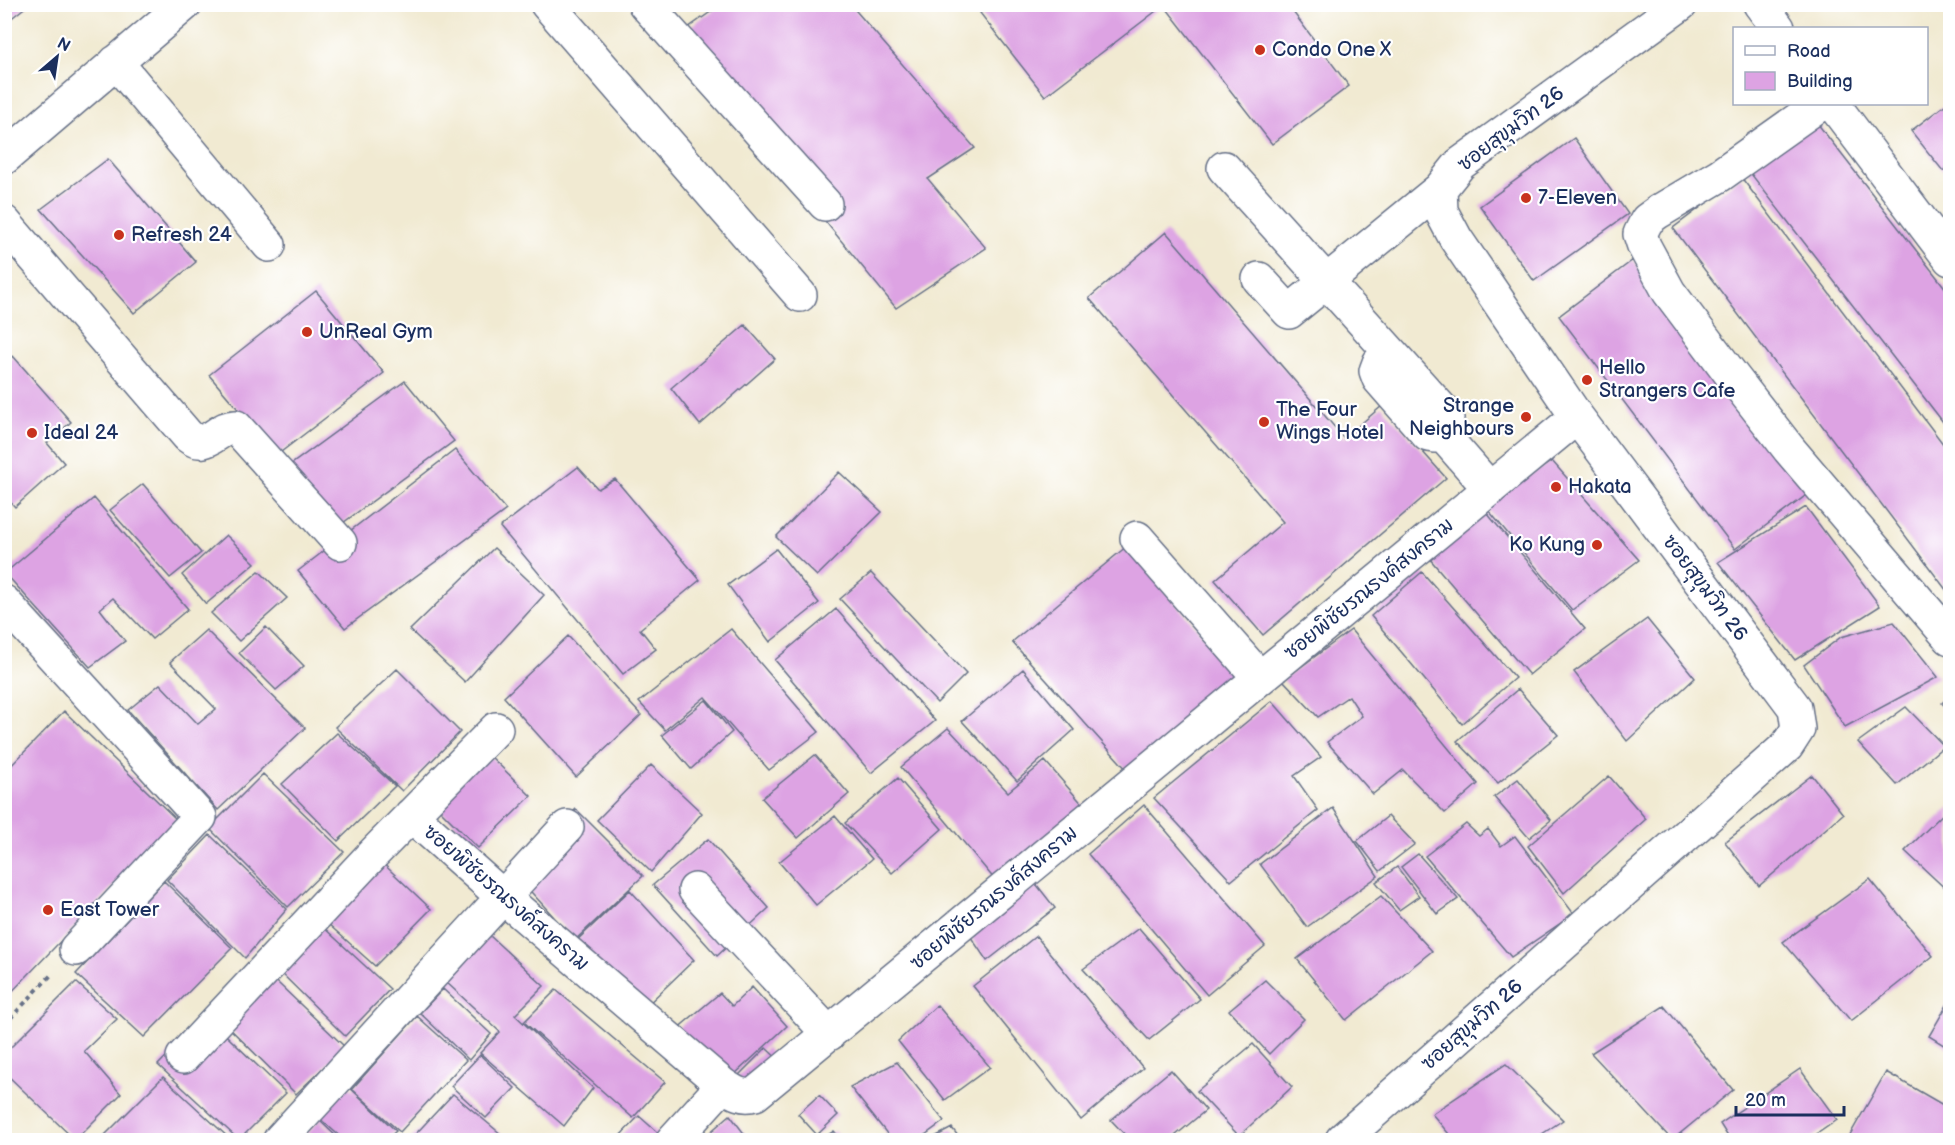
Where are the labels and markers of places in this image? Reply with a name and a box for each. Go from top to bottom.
place label: Condo One X [1272,38,1392,62]
marker: Condo One X [1253,43,1267,57]
place label: 7-Eleven [1538,186,1617,210]
marker: 7-Eleven [1519,191,1533,205]
place label: Refresh 24 [131,223,232,247]
marker: Refresh 24 [112,228,126,242]
place label: UnReal Gym [319,320,433,344]
marker: UnReal Gym [300,325,314,339]
place label: Hello Strangers Cafe [1599,356,1736,403]
marker: Hello Strangers Cafe [1580,373,1594,387]
place label: Strange Neighbours [1409,394,1514,441]
place label: The Four Wings Hotel [1276,398,1384,445]
marker: Strange Neighbours [1519,410,1533,424]
marker: The Four Wings Hotel [1257,415,1271,429]
place label: Ideal 24 [44,421,118,445]
marker: Ideal 24 [25,426,39,440]
place label: Hakata [1568,475,1632,499]
marker: Hakata [1549,480,1563,494]
place label: Ko Kung [1509,533,1585,557]
marker: Ko Kung [1590,538,1604,552]
place label: East Tower [60,898,160,922]
marker: East Tower [41,903,55,917]

